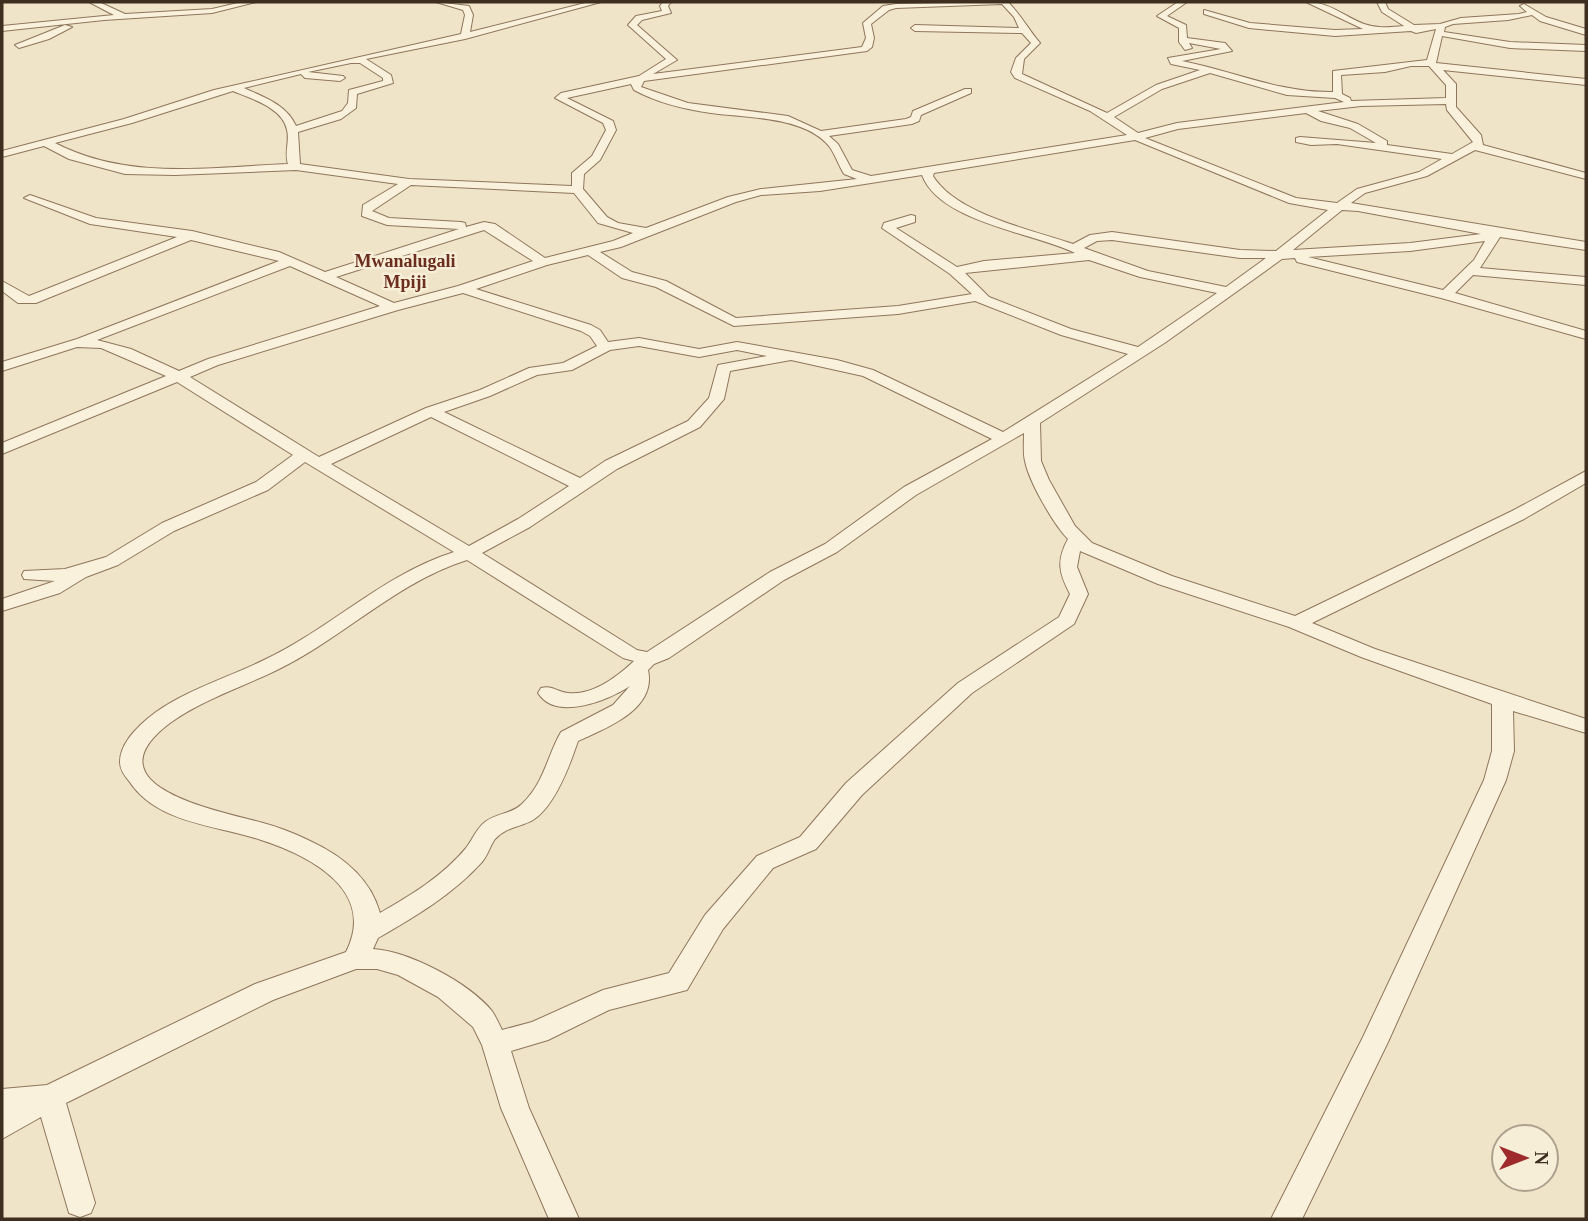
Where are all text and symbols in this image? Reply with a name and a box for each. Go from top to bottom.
district label: Mwanalugali Mpiji [354,251,456,292]
north arrow [1490,1123,1560,1193]
text: N [1531,1151,1552,1165]

